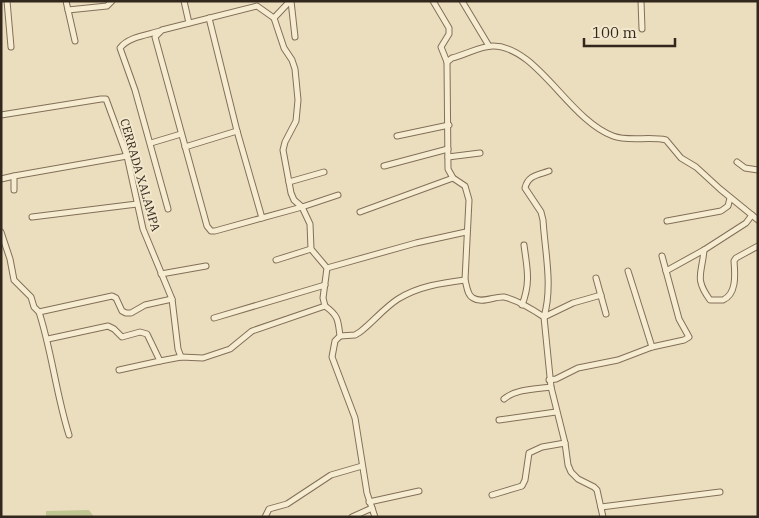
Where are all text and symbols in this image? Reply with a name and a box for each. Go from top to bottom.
scale bar [584,15,675,47]
text: 100 m [592,23,637,42]
street label: CERRADA XALAMPA [117,117,164,234]

